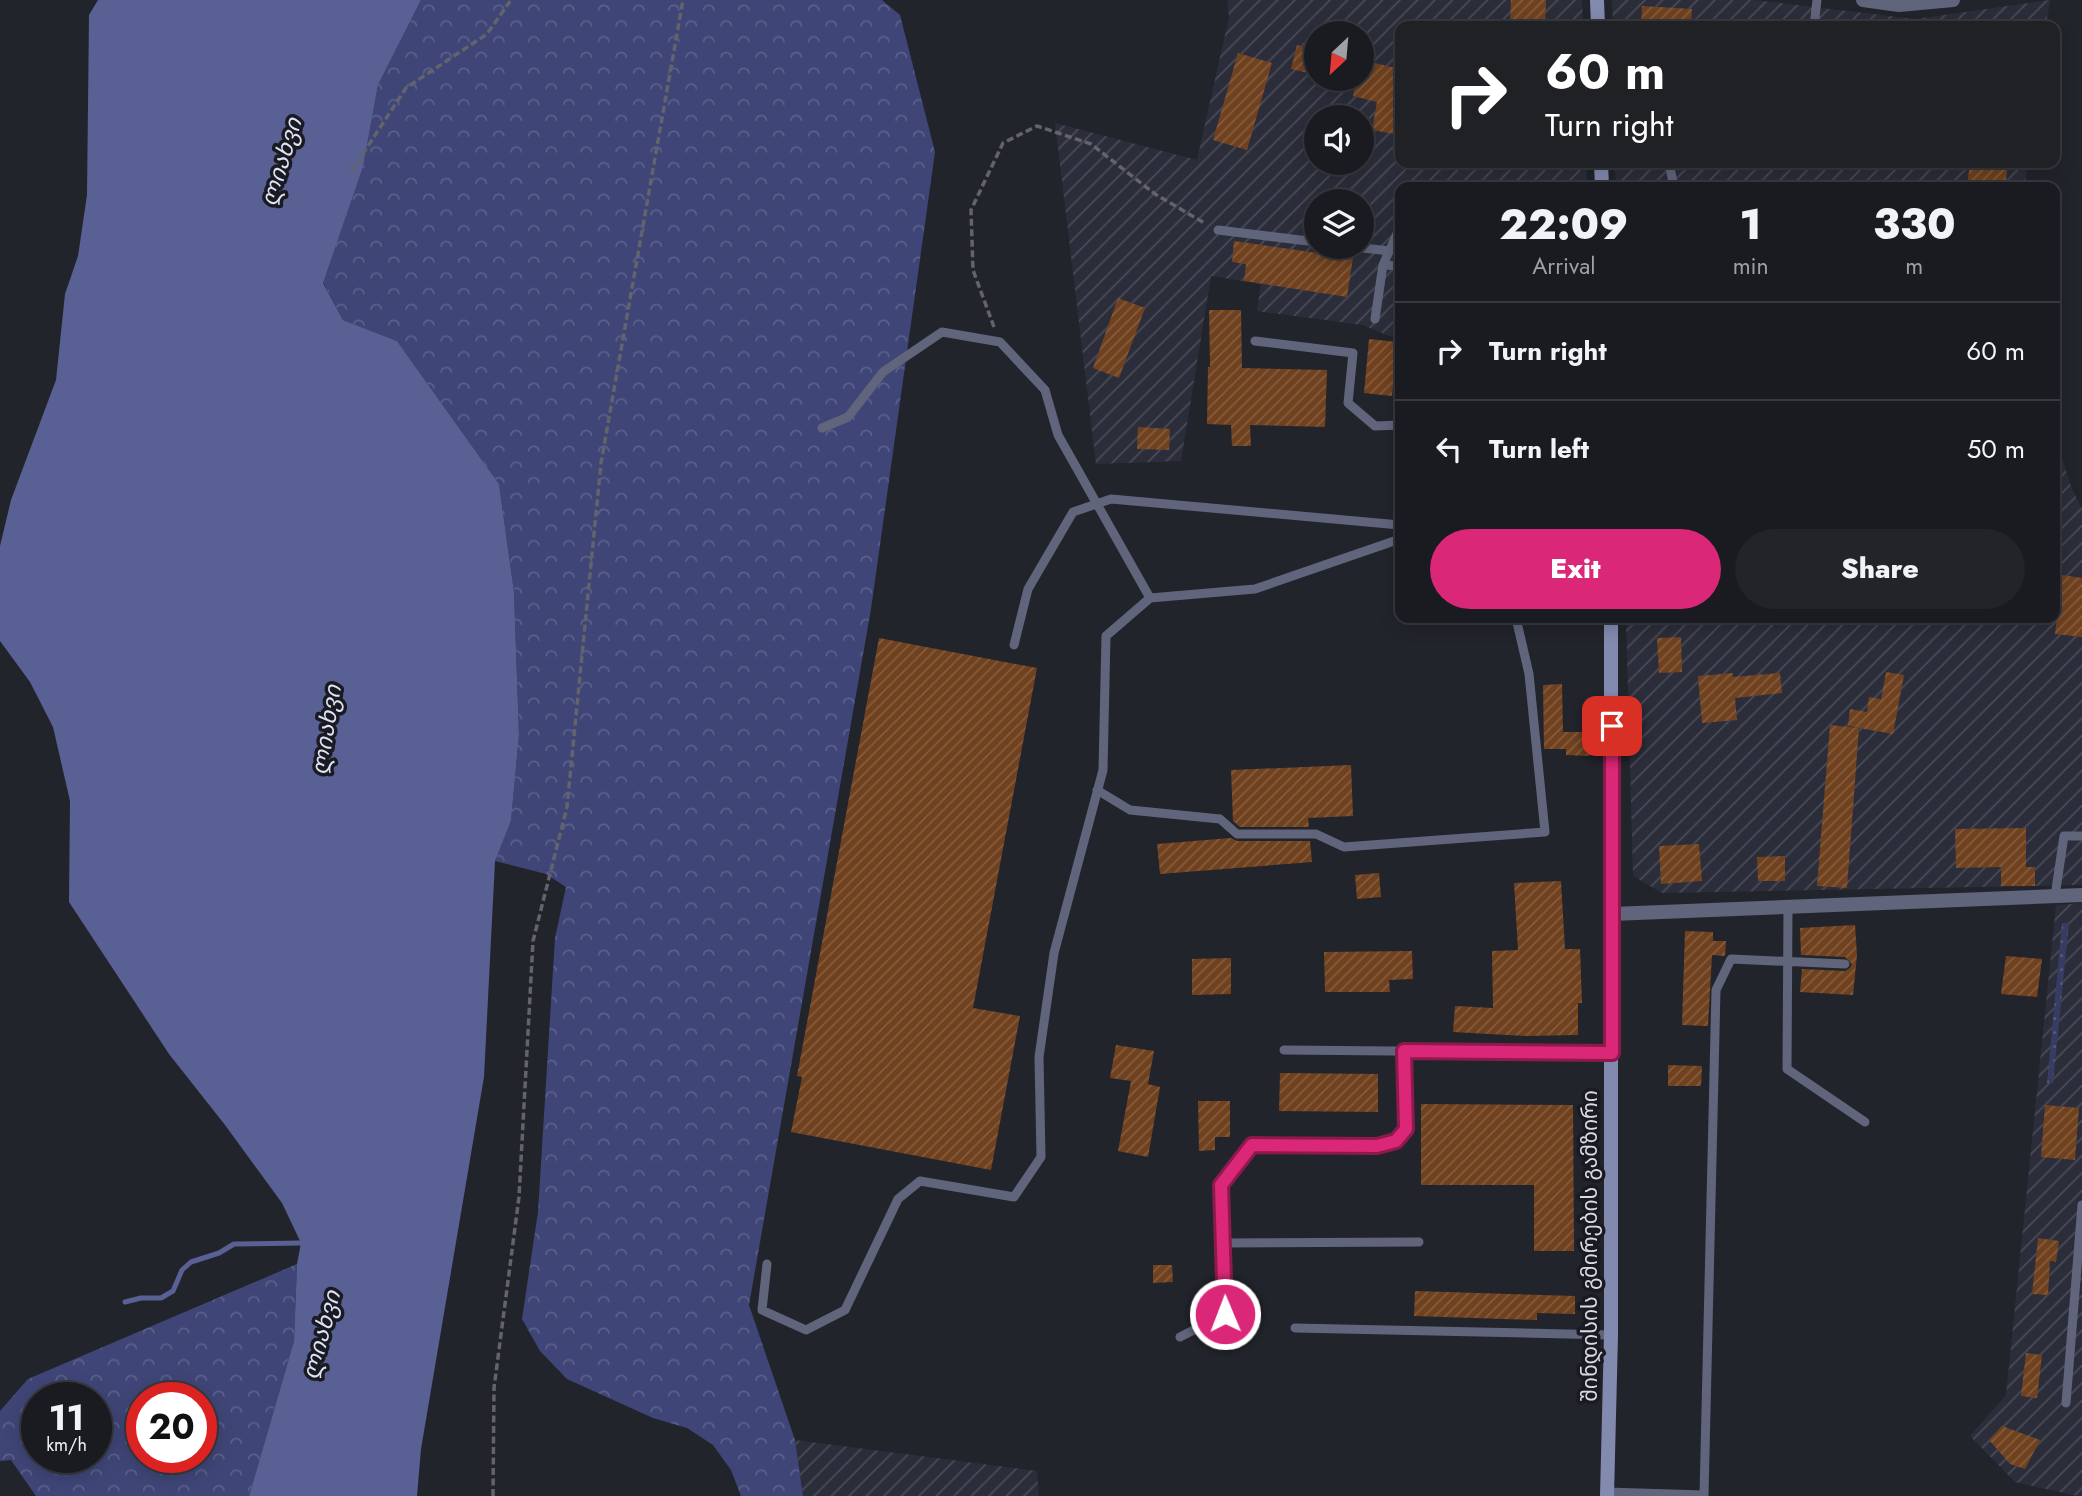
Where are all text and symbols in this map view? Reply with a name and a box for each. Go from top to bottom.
north arrow [1304,21,1374,91]
map controls [1304,21,1374,259]
text: 60 m [1545,37,1665,107]
icon: right [1430,49,1521,140]
text: Turn right [1545,102,1674,148]
button: sound [1304,105,1374,175]
water label: ლიახვი [251,113,311,210]
button: layers [1304,189,1374,259]
text: 22:09 [1499,194,1628,255]
text: 1 [1740,194,1762,255]
text: 330 [1873,194,1956,255]
text: Arrival [1532,249,1596,283]
text: min [1733,249,1769,283]
text: m [1905,249,1923,283]
icon: right [1430,332,1468,370]
text: Turn right [1489,332,1607,370]
text: 60 m [1966,332,2025,370]
icon: left [1430,430,1468,468]
text: Turn left [1489,430,1589,468]
text: 50 m [1967,430,2025,468]
button: Exit [1430,529,1721,609]
button: Share [1735,529,2025,609]
water label: ლიახვი [302,682,350,778]
pin [1582,696,1642,756]
icon: arrive [1593,707,1631,745]
street label: შინდისის გმირების გამზირი [1575,1090,1605,1402]
position arrow [1188,1277,1262,1351]
water label: ლიახვი [293,1286,349,1383]
speed limit sign: 20 [126,1382,217,1473]
text: 11 [49,1393,84,1443]
text: km/h [46,1432,87,1458]

